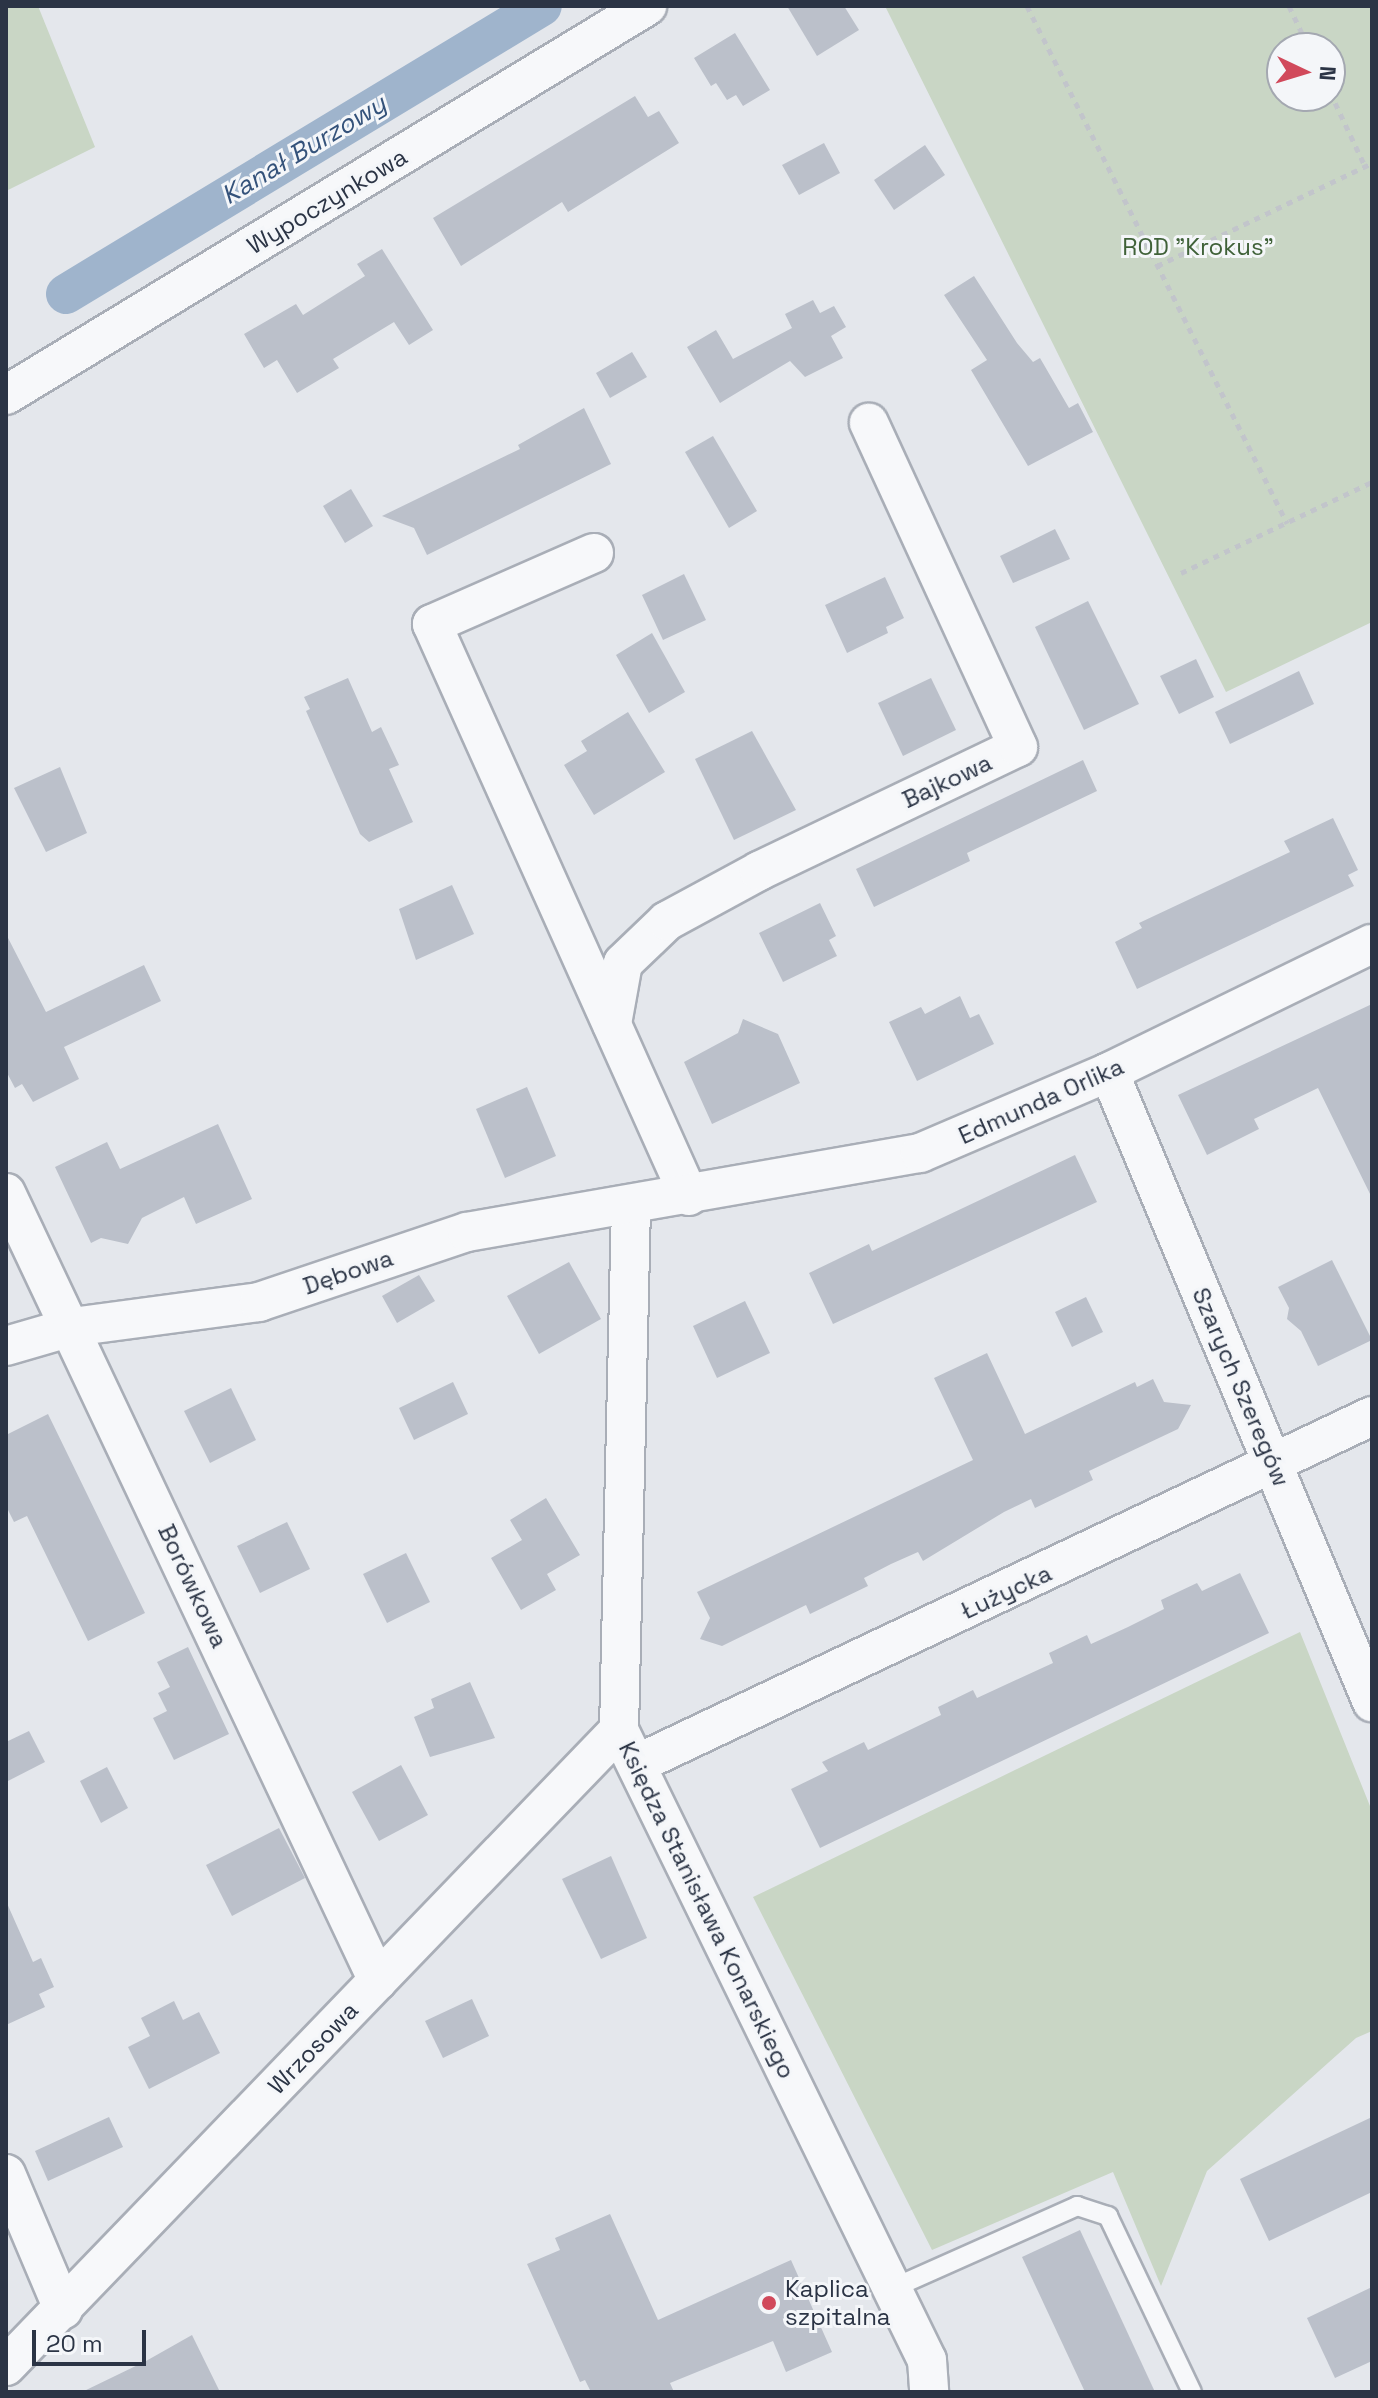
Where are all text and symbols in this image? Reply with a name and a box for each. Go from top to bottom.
north arrow [1266,32,1346,112]
text: N [1313,65,1342,82]
water label: Kanał Burzowy [216,89,392,211]
street label: Wypoczynkowa [242,142,412,260]
park label: ROD "Krokus" [1122,233,1274,261]
street label: Bajkowa [898,748,996,814]
street label: Edmunda Orlika [954,1052,1128,1150]
street label: Dębowa [299,1243,397,1301]
street label: Szarych Szeregów [1186,1283,1296,1491]
street label: Borówkowa [152,1520,234,1652]
street label: Łużycka [956,1558,1056,1626]
street label: Księdza Stanisława Konarskiego [613,1737,801,2083]
street label: Wrzosowa [262,1996,364,2100]
place label: Kaplica szpitalna [785,2275,891,2331]
marker: Kaplica szpitalna [760,2294,778,2312]
scale bar [36,2314,150,2364]
text: 20 m [46,2328,103,2359]

